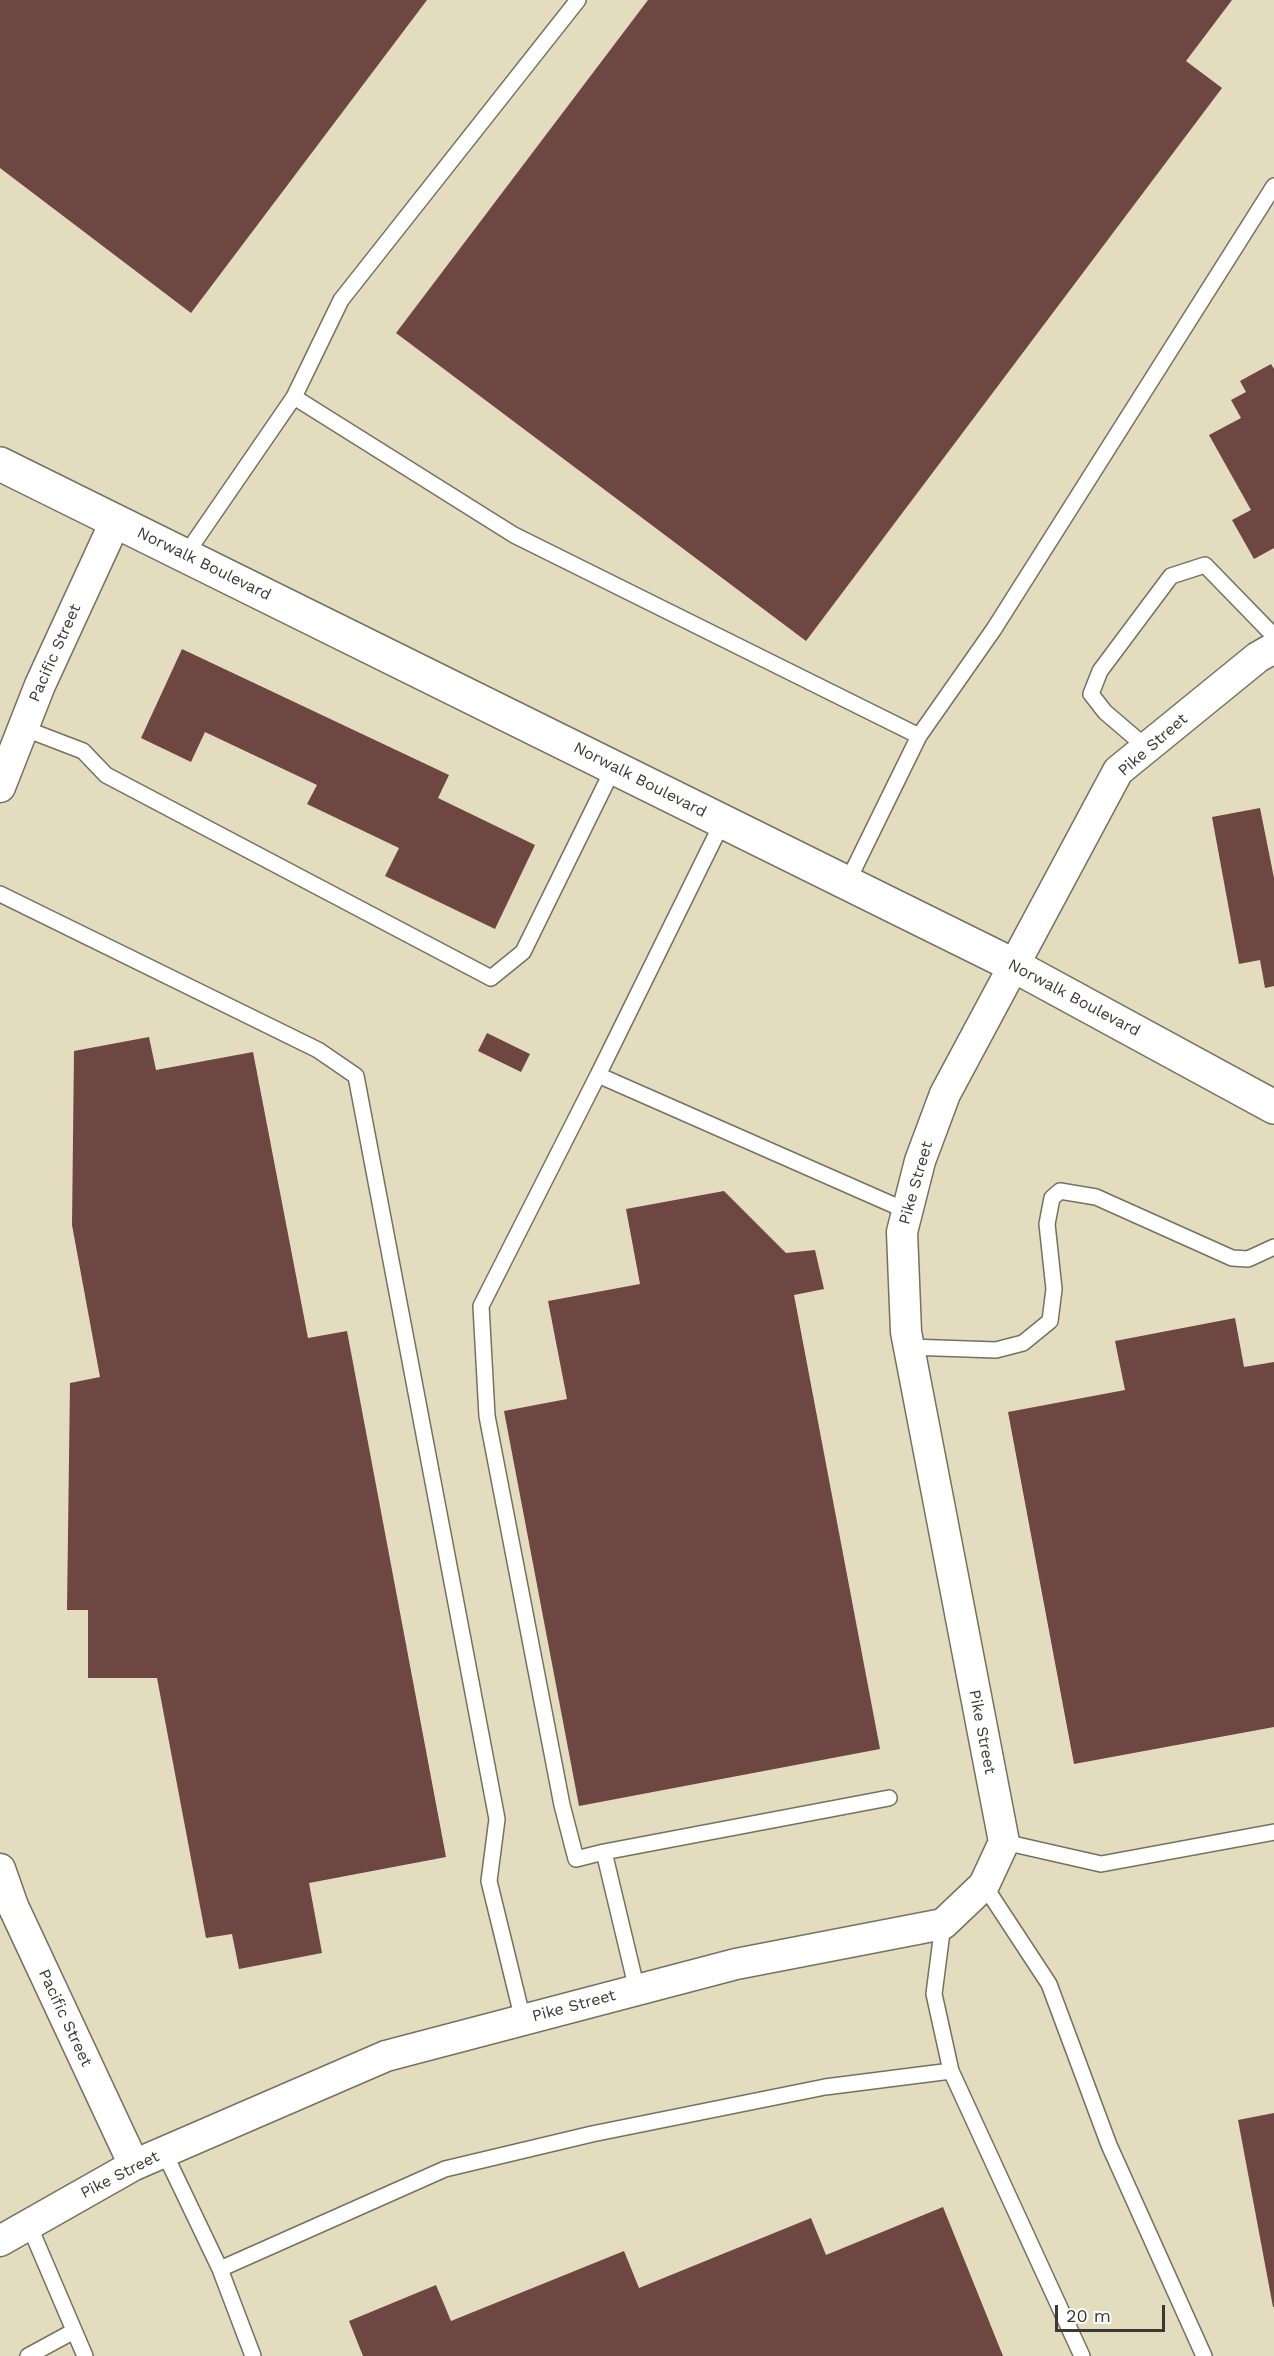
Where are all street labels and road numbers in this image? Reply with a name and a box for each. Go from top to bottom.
street label: Norwalk Boulevard [134,523,274,605]
street label: Pacific Street [25,601,85,705]
street label: Pike Street [1114,710,1192,780]
street label: Norwalk Boulevard [570,738,710,822]
street label: Norwalk Boulevard [1005,955,1143,1041]
street label: Pike Street [895,1139,937,1227]
street label: Pike Street [964,1688,1000,1776]
street label: Pacific Street [34,1966,96,2070]
street label: Pike Street [530,1986,618,2026]
street label: Pike Street [77,2147,163,2203]

